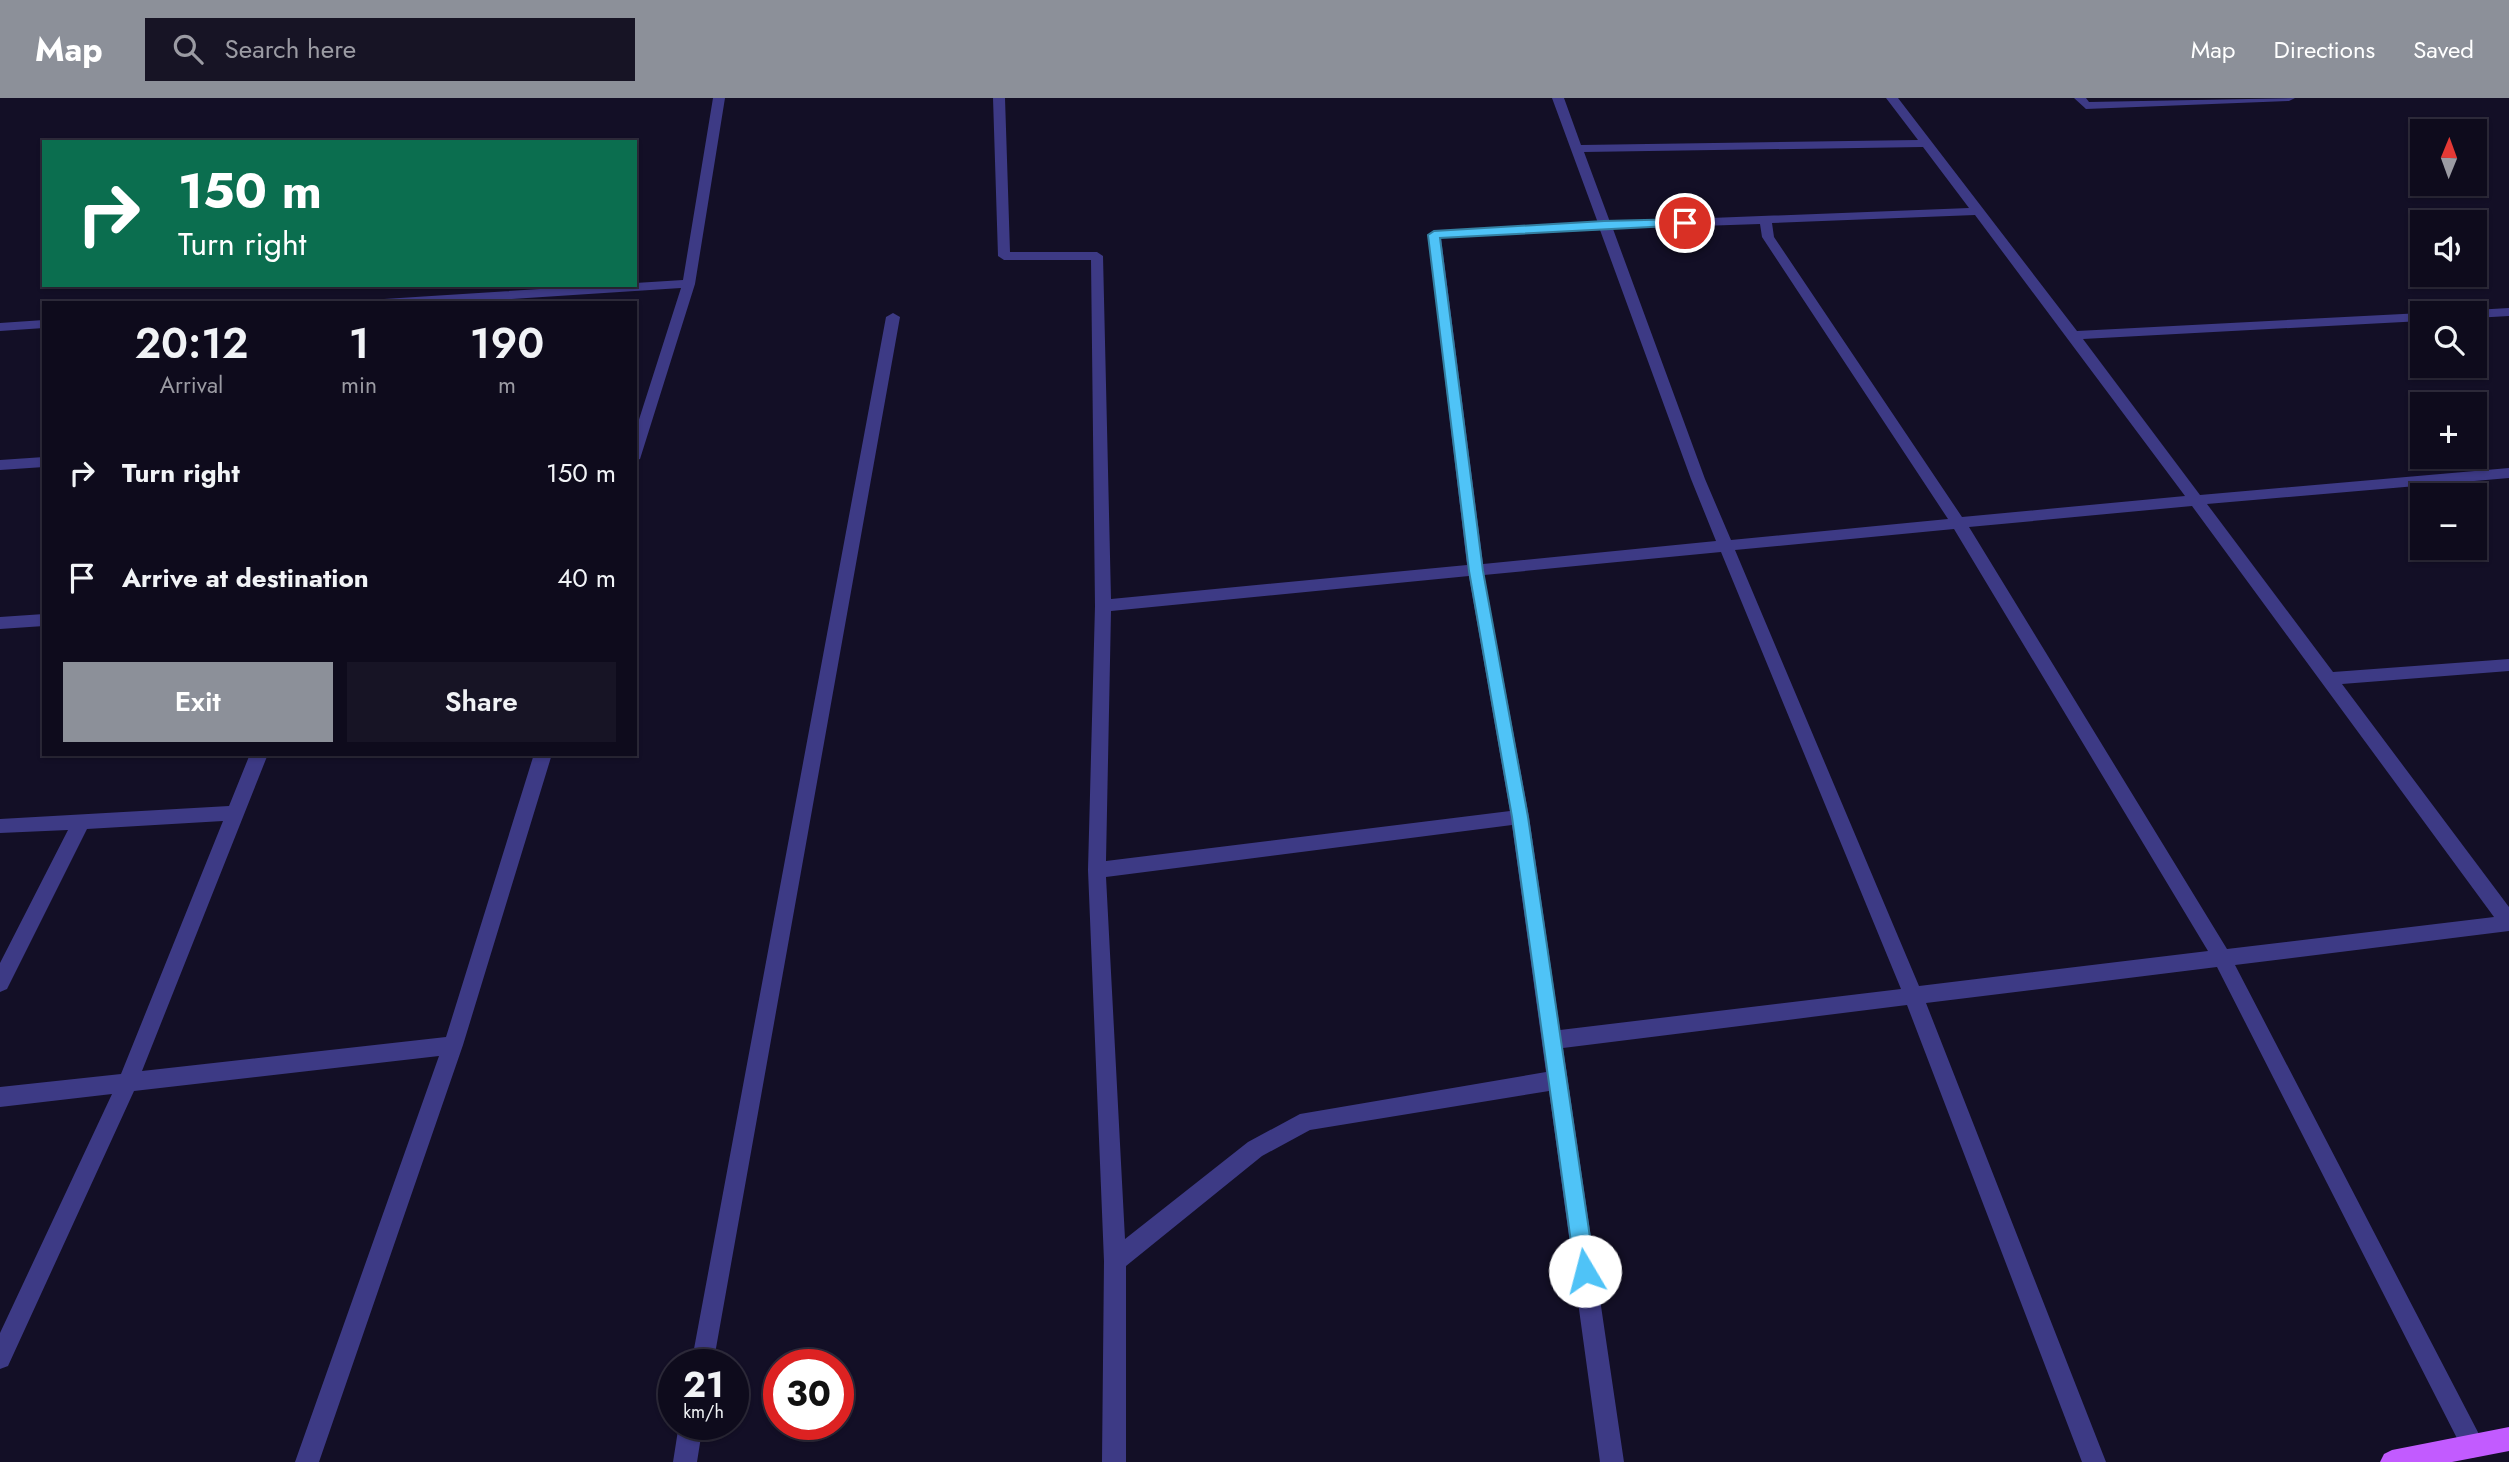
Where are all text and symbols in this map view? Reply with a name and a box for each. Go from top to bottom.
search box [145,18,635,81]
text: Map [35,26,103,73]
icon: search [169,30,207,68]
text: Search here [225,30,356,68]
text: Map [2191,32,2236,67]
text: Directions [2274,32,2375,67]
text: Saved [2413,32,2474,67]
north arrow [2410,119,2487,196]
map controls [2410,119,2487,560]
text: 150 m [178,156,322,226]
icon: right [63,168,154,259]
pin [1655,193,1715,253]
icon: arrive [1666,204,1704,242]
button: sound [2410,210,2487,287]
text: Turn right [178,221,307,267]
button: search [2410,301,2487,378]
text: 20:12 [135,313,248,374]
text: 1 [349,313,369,374]
text: 190 [470,313,544,374]
text: Arrival [160,368,223,402]
text: min [341,368,377,402]
text: m [498,368,516,402]
button: + [2410,392,2487,469]
icon: right [63,454,101,492]
text: Turn right [122,454,240,492]
text: 150 m [546,454,616,492]
button: − [2410,483,2487,560]
icon: arrive [63,559,101,597]
text: Arrive at destination [122,559,369,597]
text: 40 m [557,559,616,597]
button: Exit [63,662,333,742]
button: Share [347,662,616,742]
position arrow [1548,1234,1622,1308]
speed limit sign: 30 [763,1349,854,1440]
text: 21 [683,1360,724,1410]
text: km/h [683,1399,724,1425]

